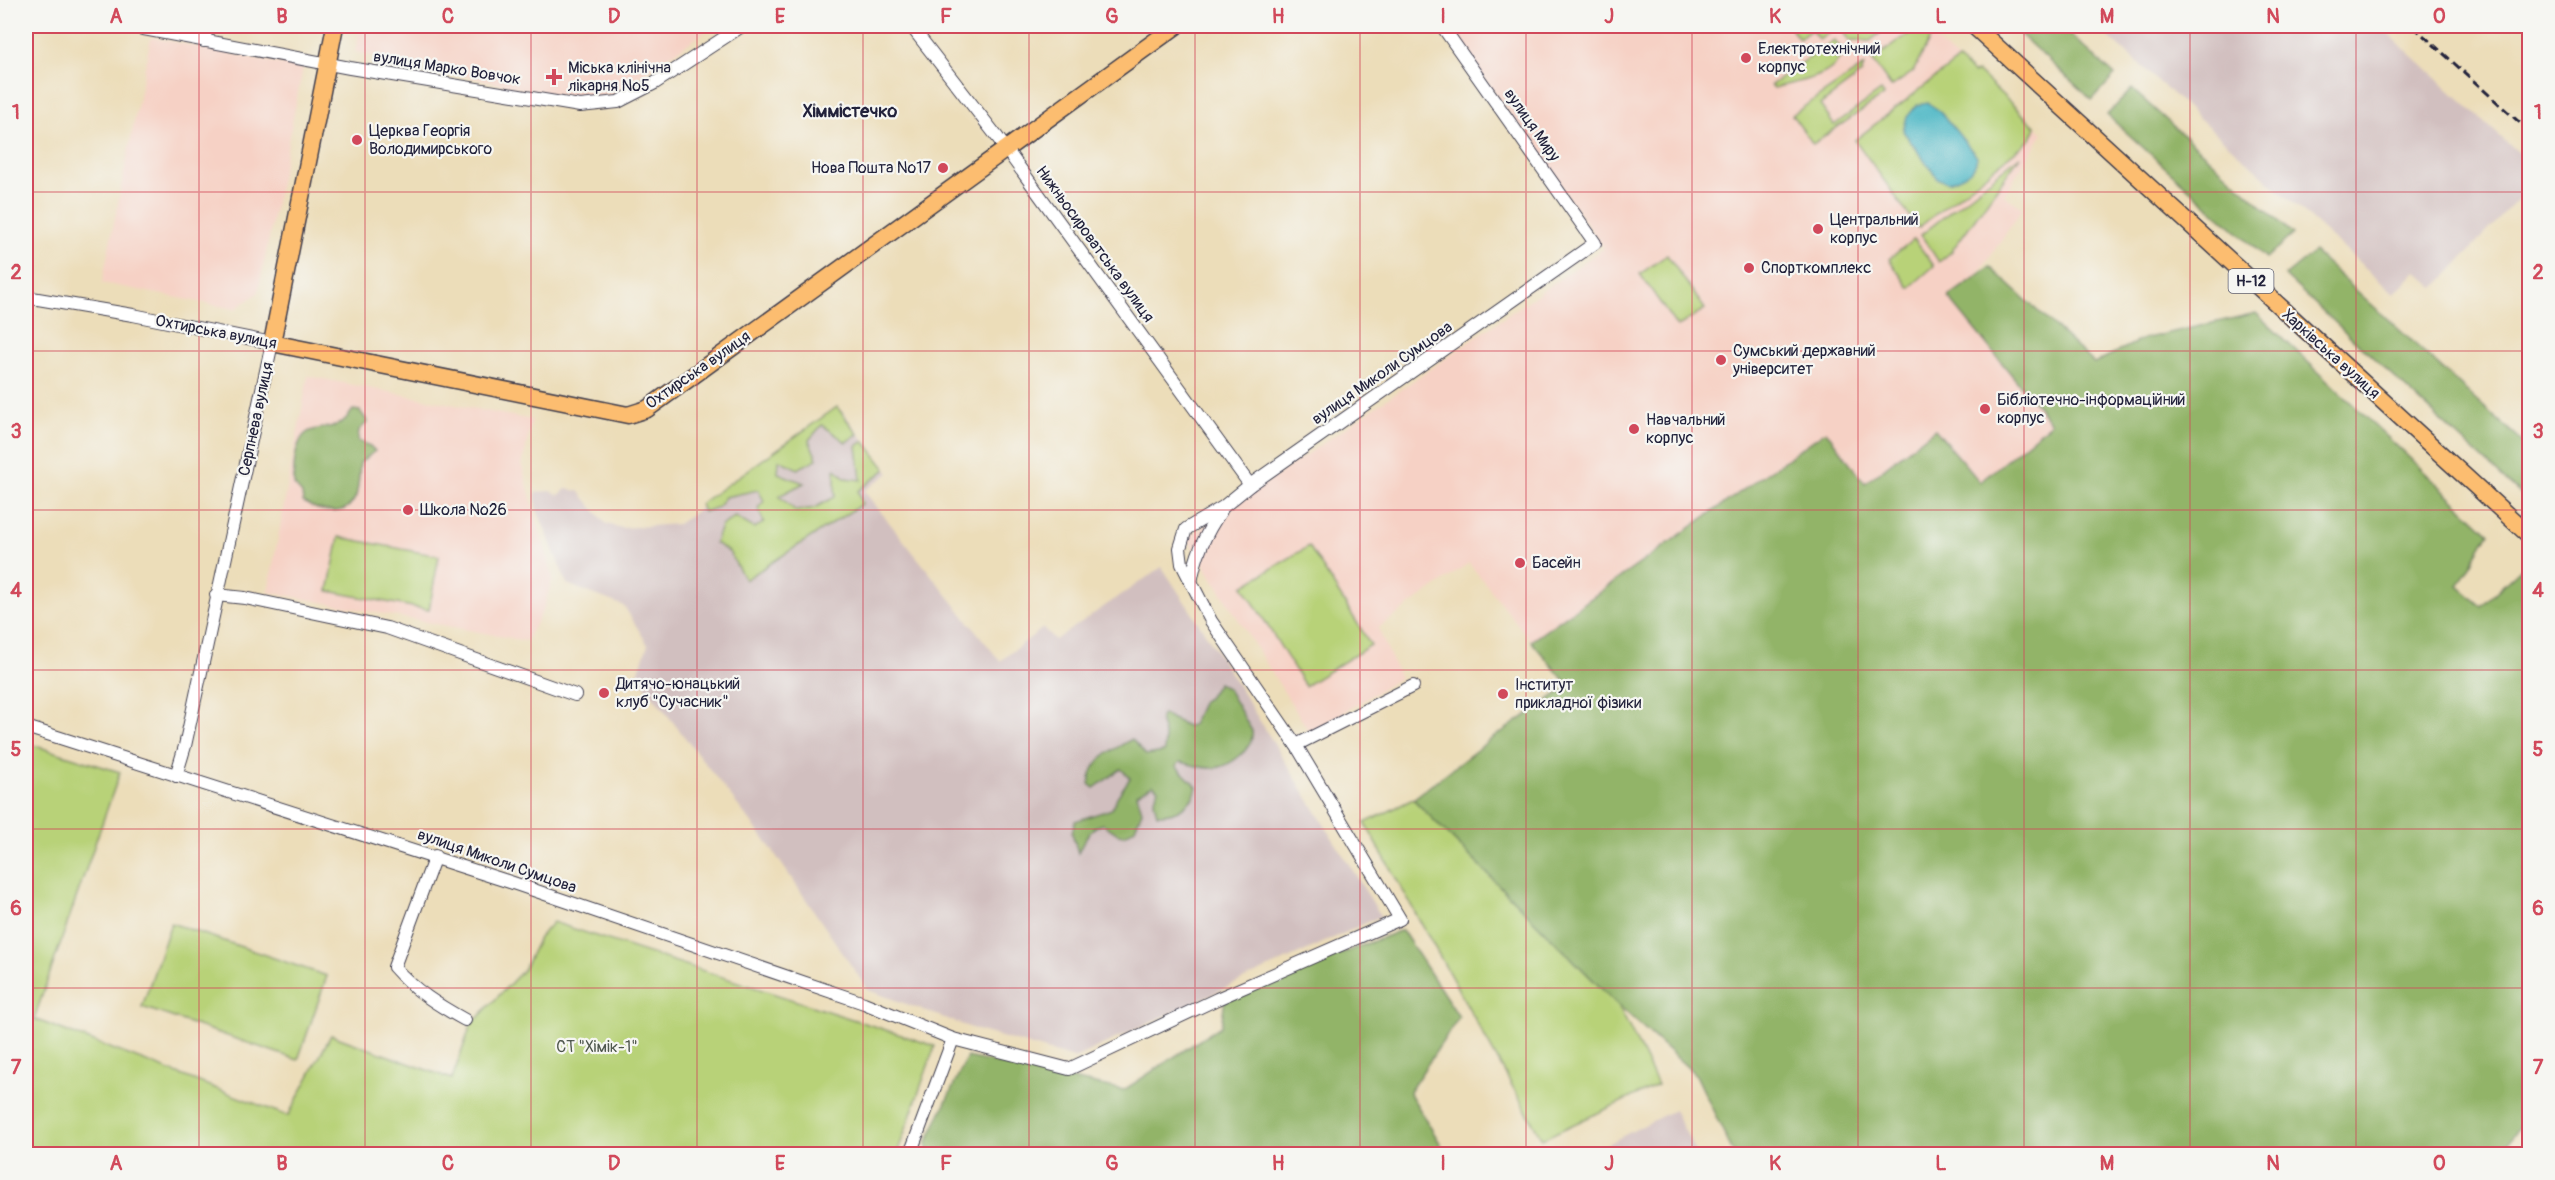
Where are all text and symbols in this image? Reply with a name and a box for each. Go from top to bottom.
text: A [110,4,123,29]
text: B [276,4,288,29]
text: C [442,4,454,29]
text: D [608,4,621,29]
text: E [775,4,786,29]
text: F [940,4,952,29]
text: G [1105,4,1119,29]
text: H [1272,4,1285,29]
text: I [1440,4,1446,29]
text: J [1604,4,1614,29]
text: K [1769,4,1781,29]
text: L [1935,4,1947,29]
text: M [2100,4,2114,29]
text: N [2266,4,2280,29]
text: O [2433,4,2446,29]
place label: Електротехнічний корпус [1758,39,1881,77]
street label: вулиця Марко Вовчок [372,47,522,89]
marker: Електротехнічний корпус [1739,51,1753,65]
place label: Міська клінічна лікарня №5 [568,58,671,96]
marker: Міська клінічна лікарня №5 [545,68,563,86]
street label: вулиця Миру [1500,85,1564,165]
text: 1 [12,100,20,125]
district label: Хіммістечко [803,100,898,123]
text: 1 [2534,100,2542,125]
place label: Церква Георгія Володимирського [369,121,492,159]
marker: Церква Георгія Володимирського [350,133,364,147]
place label: Нова Пошта №17 [811,158,932,178]
marker: Нова Пошта №17 [936,161,950,175]
street label: Нижньосироватська вулиця [1031,162,1159,326]
place label: Центральний корпус [1830,210,1919,248]
marker: Центральний корпус [1811,222,1825,236]
place label: Спорткомплекс [1761,258,1871,278]
text: 2 [10,260,22,285]
text: 2 [2532,260,2544,285]
marker: Спорткомплекс [1742,261,1756,275]
road number: Н-12 [2228,269,2274,293]
street label: Харківська вулиця [2278,305,2384,403]
street label: Охтирська вулиця [154,310,278,354]
street label: вулиця Миколи Сумцова [1308,317,1456,429]
street label: Охтирська вулиця [642,326,754,414]
place label: Сумський державний університет [1732,341,1876,379]
marker: Сумський державний університет [1714,353,1728,367]
street label: Серпнева вулиця [234,360,278,478]
place label: Бібліотечно-інформаційний корпус [1997,390,2185,428]
marker: Бібліотечно-інформаційний корпус [1978,402,1992,416]
place label: Навчальний корпус [1646,410,1726,448]
text: 3 [10,419,22,444]
text: 3 [2532,419,2544,444]
marker: Навчальний корпус [1627,422,1641,436]
place label: Школа №26 [420,500,507,520]
marker: Школа №26 [401,503,415,517]
place label: Басейн [1532,553,1581,573]
marker: Басейн [1513,556,1527,570]
text: 4 [10,578,22,603]
text: 4 [2532,578,2544,603]
place label: Дитячо-юнацький клуб "Сучасник" [615,674,740,712]
place label: Інститут прикладної фізики [1515,675,1641,713]
marker: Дитячо-юнацький клуб "Сучасник" [597,686,611,700]
marker: Інститут прикладної фізики [1496,687,1510,701]
text: 5 [11,737,22,762]
text: 5 [2533,737,2544,762]
street label: вулиця Миколи Сумцова [415,824,579,898]
text: 6 [10,896,22,921]
text: 6 [2532,896,2544,921]
park label: СТ "Хімік-1" [556,1037,638,1057]
text: 7 [11,1055,22,1080]
text: 7 [2533,1055,2544,1080]
text: A [110,1151,123,1176]
text: B [276,1151,288,1176]
text: C [442,1151,454,1176]
text: D [608,1151,621,1176]
text: E [775,1151,786,1176]
text: F [940,1151,952,1176]
text: G [1105,1151,1119,1176]
text: H [1272,1151,1285,1176]
text: I [1440,1151,1446,1176]
text: J [1604,1151,1614,1176]
text: K [1769,1151,1781,1176]
text: L [1935,1151,1947,1176]
text: M [2100,1151,2114,1176]
text: N [2266,1151,2280,1176]
text: O [2433,1151,2446,1176]

